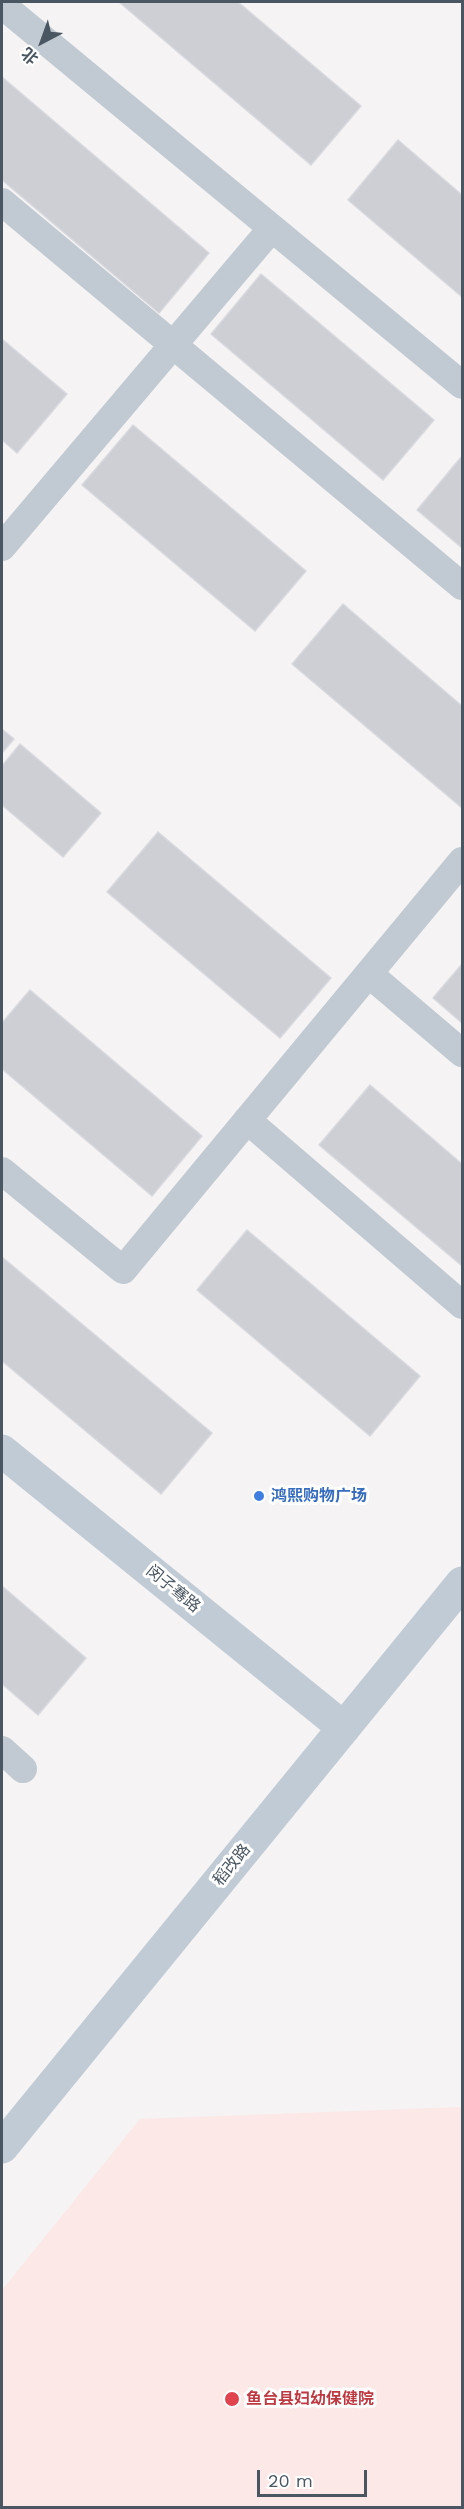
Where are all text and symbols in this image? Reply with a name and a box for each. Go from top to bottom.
north arrow [12,12,72,72]
text: 北 [18,44,42,68]
place label: 鸿熙购物广场 [271,1486,367,1506]
marker: 鸿熙购物广场 [252,1489,266,1503]
street label: 闵子骞路 [142,1561,204,1617]
street label: 稻改路 [209,1840,255,1890]
place label: 鱼台县妇幼保健院 [246,2389,374,2409]
marker: 鱼台县妇幼保健院 [223,2390,241,2408]
scale bar [260,2458,370,2496]
text: 20 m [268,2470,313,2491]

